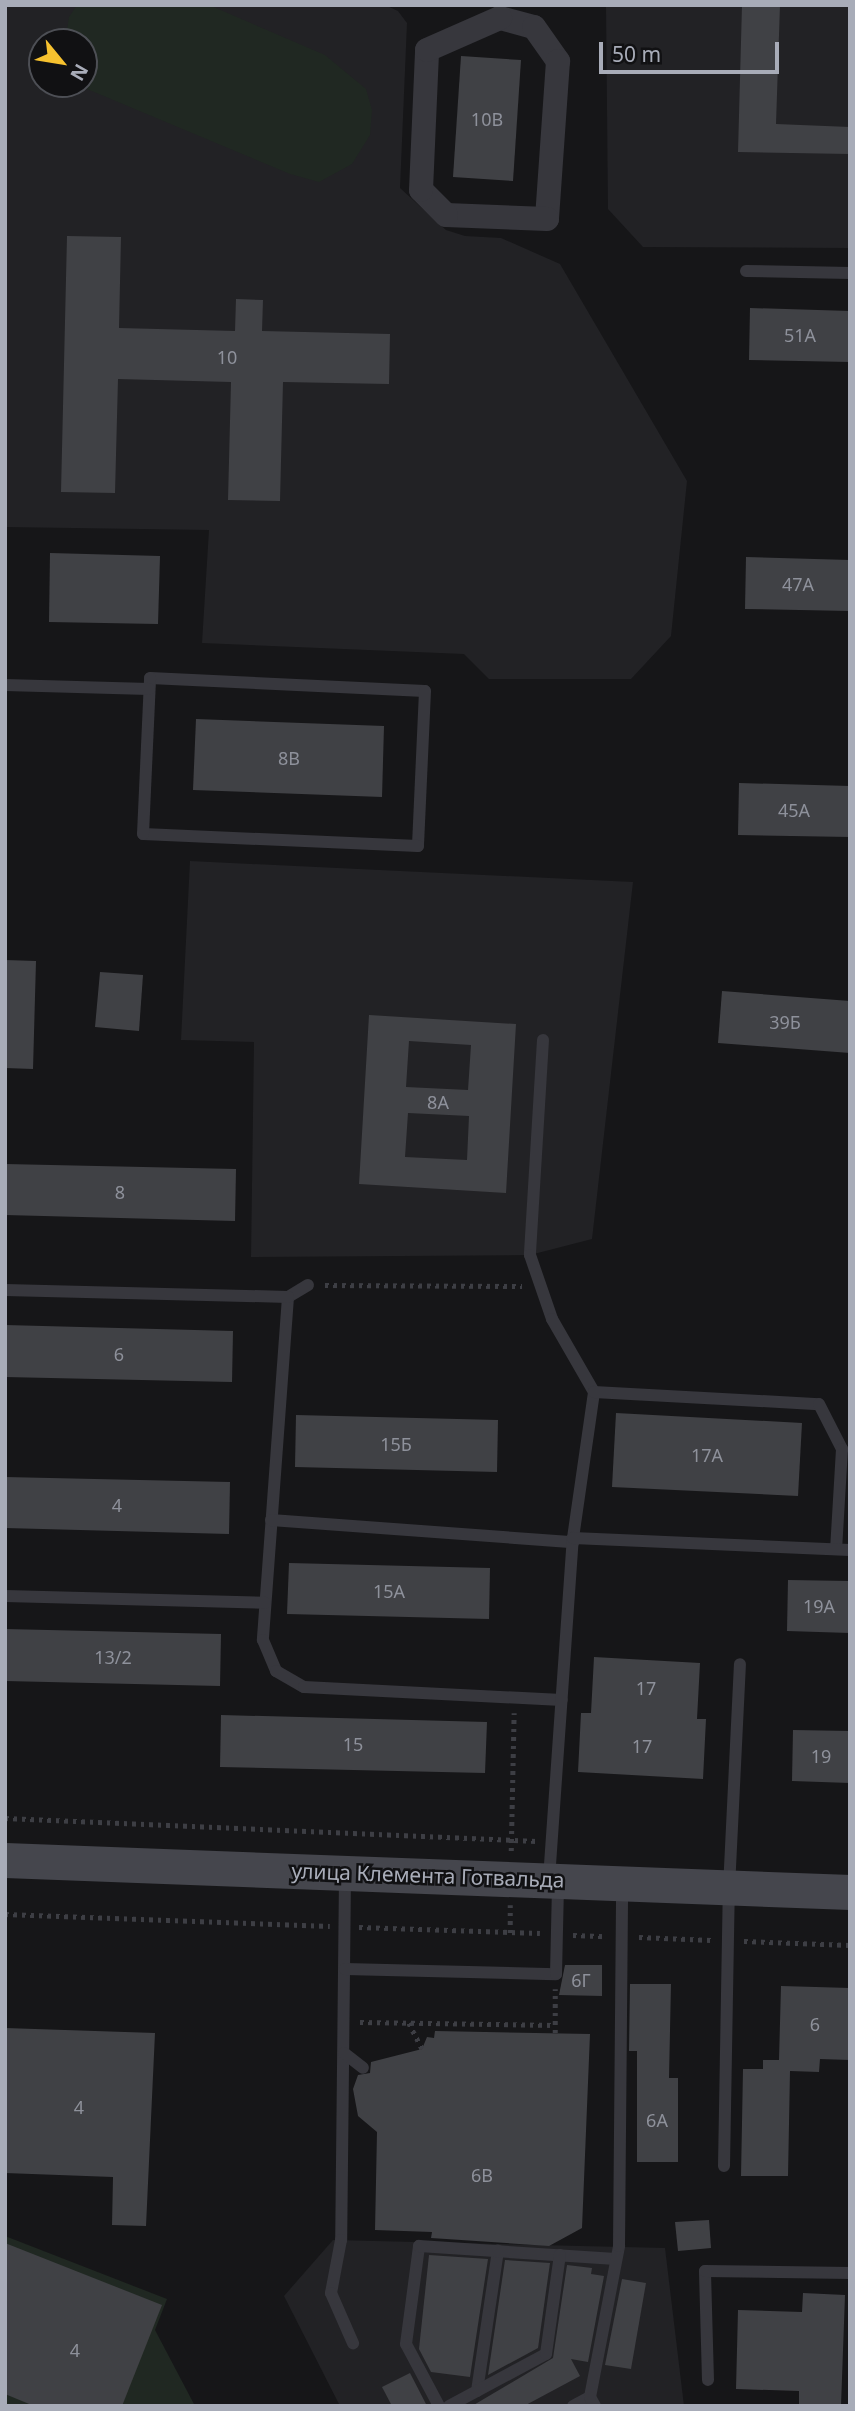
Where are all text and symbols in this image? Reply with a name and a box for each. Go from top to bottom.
north arrow [28,28,98,98]
scale bar [603,28,783,72]
text: 50 m [612,40,661,68]
text: N [64,59,95,86]
house number: 10В [471,108,503,130]
house number: 51А [784,324,816,346]
house number: 10 [217,346,237,368]
house number: 47А [782,573,814,595]
house number: 8В [278,747,300,769]
house number: 45А [778,799,810,821]
house number: 39Б [769,1011,801,1033]
house number: 8А [427,1091,449,1113]
house number: 8 [115,1181,125,1203]
house number: 6 [114,1343,124,1365]
house number: 15Б [380,1433,412,1455]
house number: 17А [691,1444,723,1466]
house number: 4 [112,1494,122,1516]
house number: 15А [373,1580,405,1602]
house number: 19А [803,1595,835,1617]
house number: 13/2 [94,1646,132,1668]
house number: 17 [636,1677,656,1699]
house number: 15 [343,1733,363,1755]
house number: 17 [632,1735,652,1757]
house number: 19 [811,1745,831,1767]
street label: улица Клемента Готвальда [291,1858,565,1892]
house number: 6Г [571,1969,591,1991]
house number: 6 [810,2013,820,2035]
house number: 4 [74,2096,84,2118]
house number: 6А [646,2109,668,2131]
house number: 6В [471,2164,493,2186]
house number: 4 [70,2339,80,2361]

